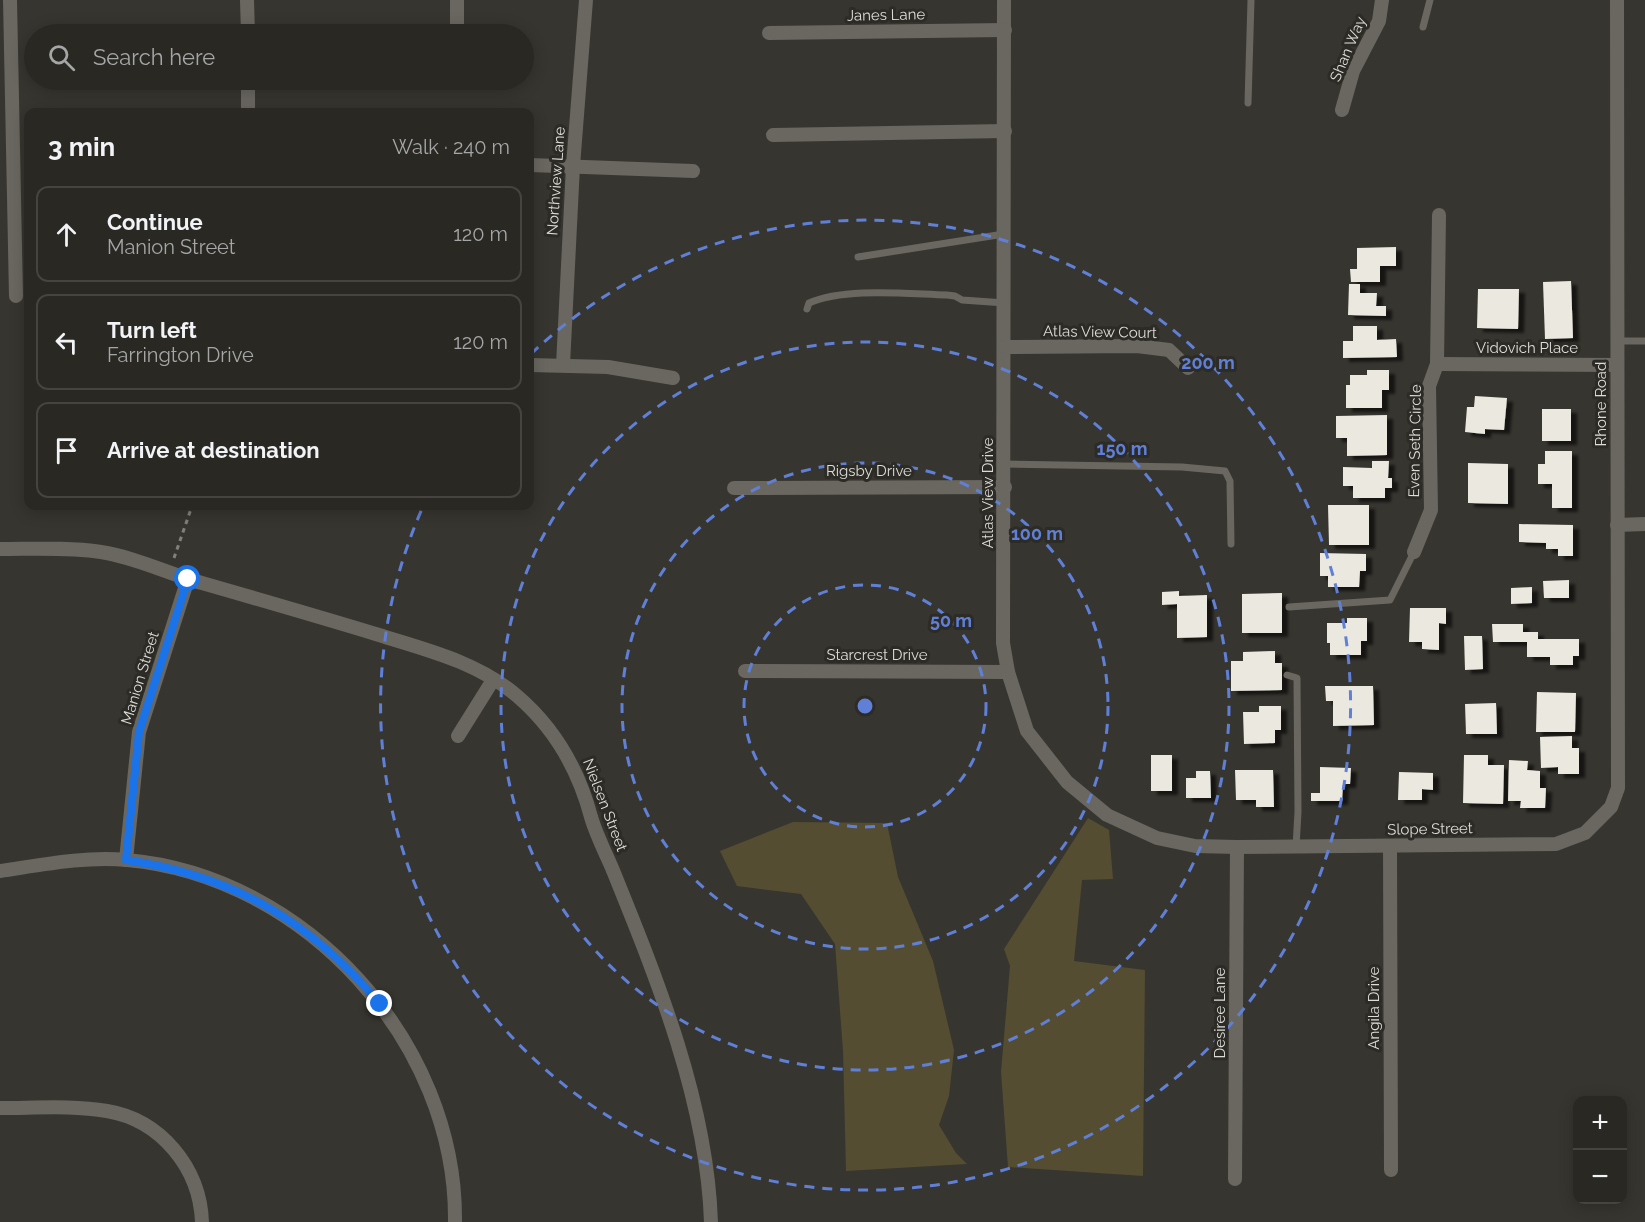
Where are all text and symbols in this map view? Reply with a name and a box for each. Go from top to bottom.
street label: Janes Lane [847,5,926,25]
street label: Shan Way [1326,14,1370,84]
search box [24,24,534,90]
icon: search [45,41,78,74]
text: Search here [93,44,215,70]
street label: Northview Lane [543,126,569,236]
text: 3 min [48,132,115,162]
text: Walk · 240 m [392,135,510,159]
text: Continue [107,209,203,235]
icon: ahead [50,218,83,251]
text: 120 m [453,222,508,246]
text: Manion Street [107,235,235,259]
text: Turn left [107,317,197,343]
street label: Atlas View Court [1043,322,1157,342]
icon: left [50,326,83,359]
text: 120 m [453,330,508,354]
street label: Vidovich Place [1476,339,1578,357]
text: Farrington Drive [107,343,254,367]
text: 200 m [1181,352,1235,373]
street label: Rhone Road [1592,362,1610,446]
street label: Even Seth Circle [1405,384,1425,498]
icon: arrive [50,434,83,467]
text: Arrive at destination [107,437,320,463]
street label: Atlas View Drive [979,437,997,549]
text: 150 m [1097,438,1148,459]
street label: Rigsby Drive [826,462,912,480]
text: 100 m [1011,523,1063,544]
route start [174,565,200,591]
text: 50 m [930,610,972,631]
street label: Manion Street [117,629,163,727]
street label: Starcrest Drive [826,646,928,664]
centre of rings [855,696,875,716]
street label: Nielsen Street [579,756,631,854]
street label: Slope Street [1387,819,1473,839]
street label: Angila Drive [1365,966,1383,1050]
street label: Desiree Lane [1211,967,1229,1058]
route end [366,990,392,1016]
map controls [1573,1096,1627,1204]
button: + [1573,1096,1627,1150]
button: − [1573,1150,1627,1204]

